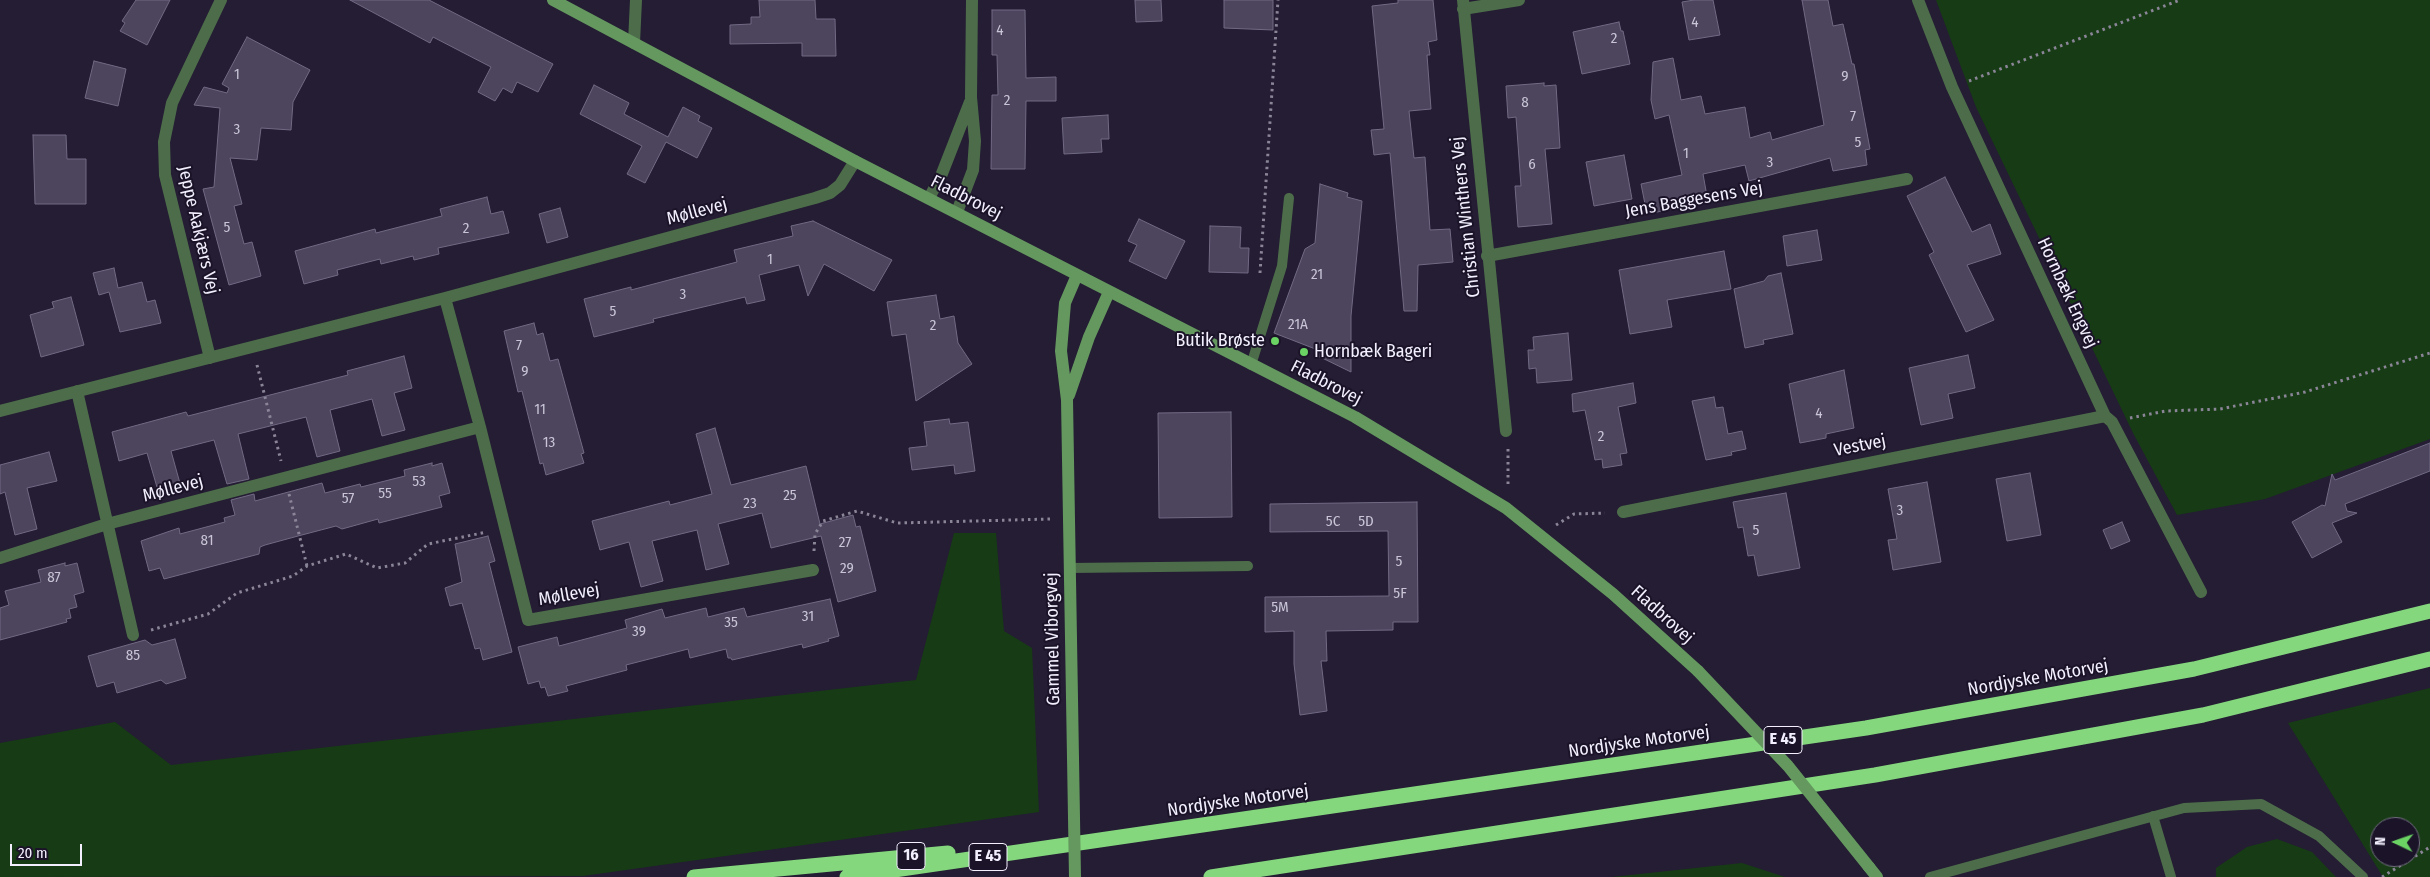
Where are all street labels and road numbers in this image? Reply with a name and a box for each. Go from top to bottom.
street label: Christian Winthers Vej [1447,135,1485,299]
street label: Jeppe Aakjærs Vej [173,164,223,296]
street label: Fladbrovej [927,171,1005,225]
street label: Jens Baggesens Vej [1624,177,1764,223]
street label: Møllevej [664,194,730,230]
street label: Hornbæk Engvej [2032,234,2102,352]
street label: Fladbrovej [1287,356,1365,410]
street label: Vestvej [1832,430,1888,462]
street label: Møllevej [140,471,206,507]
street label: Gammel Viborgvej [1041,572,1065,706]
street label: Møllevej [537,579,601,611]
street label: Fladbrovej [1626,581,1698,649]
street label: Nordjyske Motorvej [1966,655,2110,701]
street label: Nordjyske Motorvej [1567,721,1711,763]
road number: E 45 [1764,726,1802,754]
street label: Nordjyske Motorvej [1166,780,1310,822]
road number: 16 [897,842,925,869]
road number: E 45 [969,844,1007,870]

